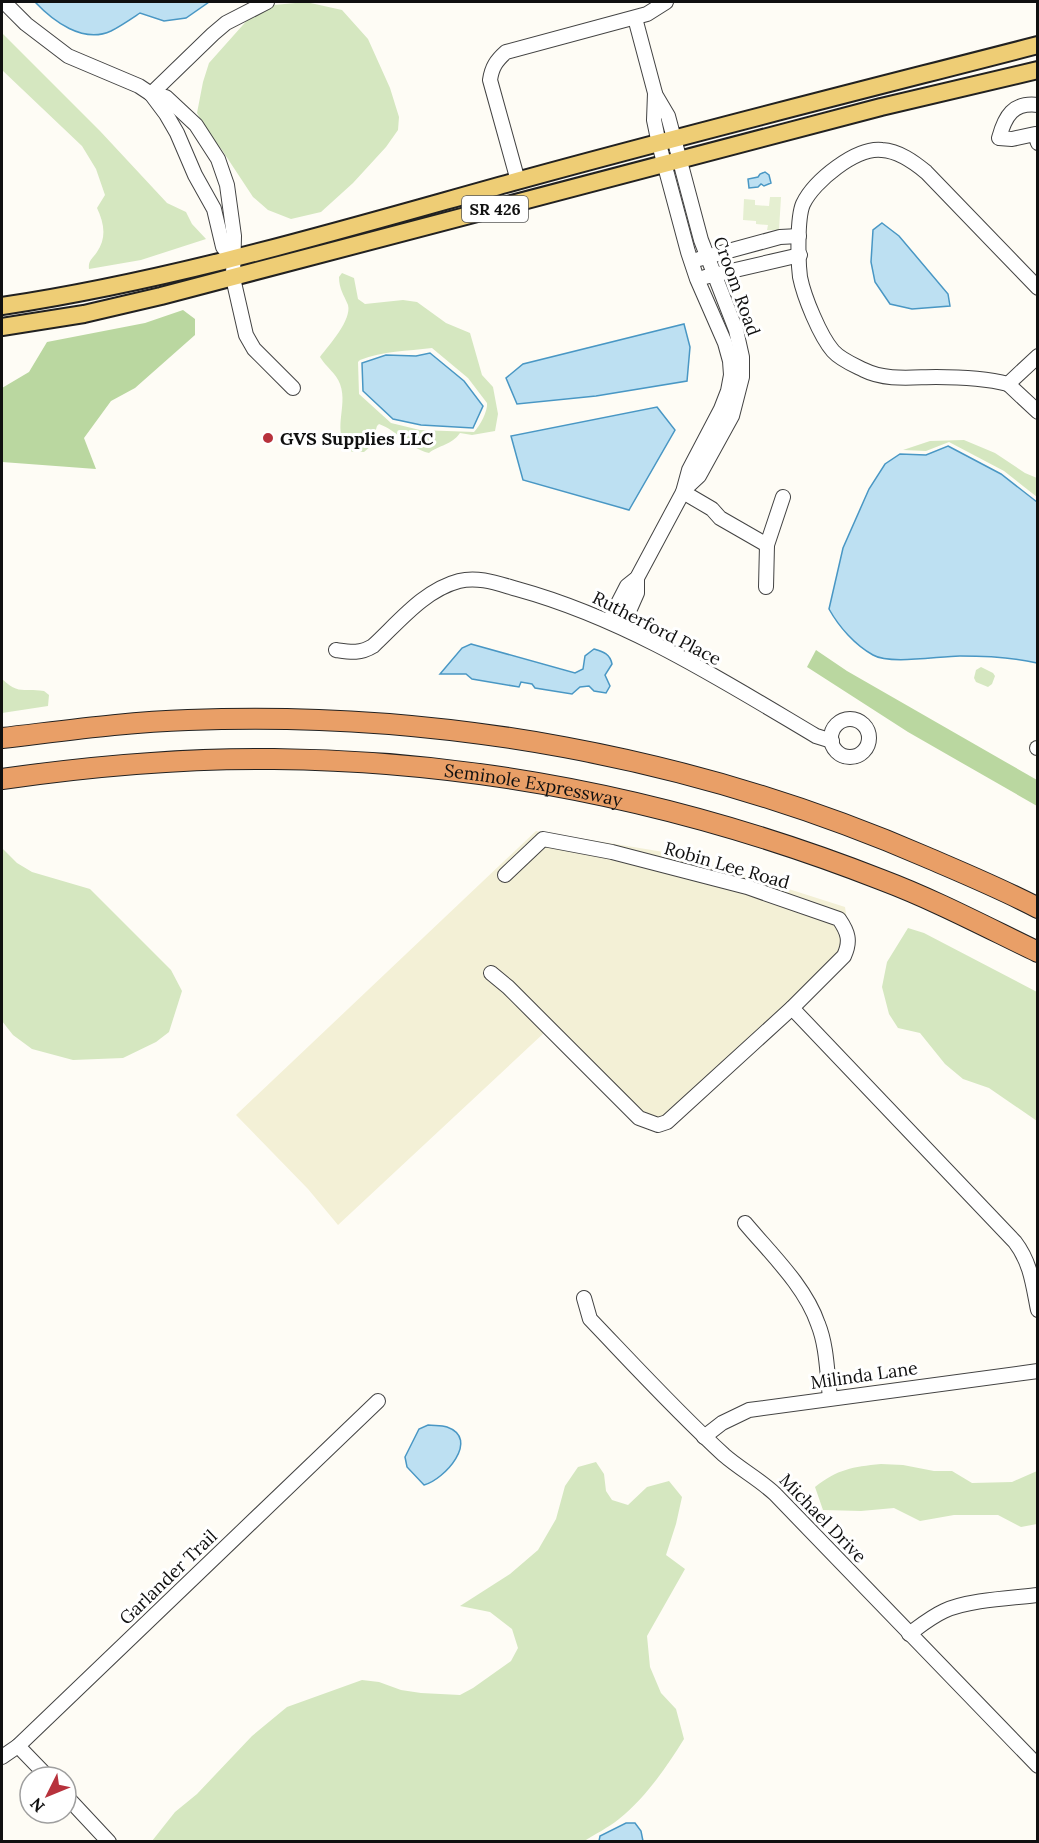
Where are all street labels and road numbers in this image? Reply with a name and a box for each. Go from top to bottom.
road number: SR 426 [462,196,528,222]
street label: Croom Road [708,233,766,339]
street label: Rutherford Place [589,586,725,670]
street label: Seminole Expressway [443,758,625,811]
street label: Robin Lee Road [662,836,792,894]
street label: Milinda Lane [809,1356,919,1394]
street label: Michael Drive [775,1468,872,1568]
street label: Garlander Trail [114,1525,222,1629]

